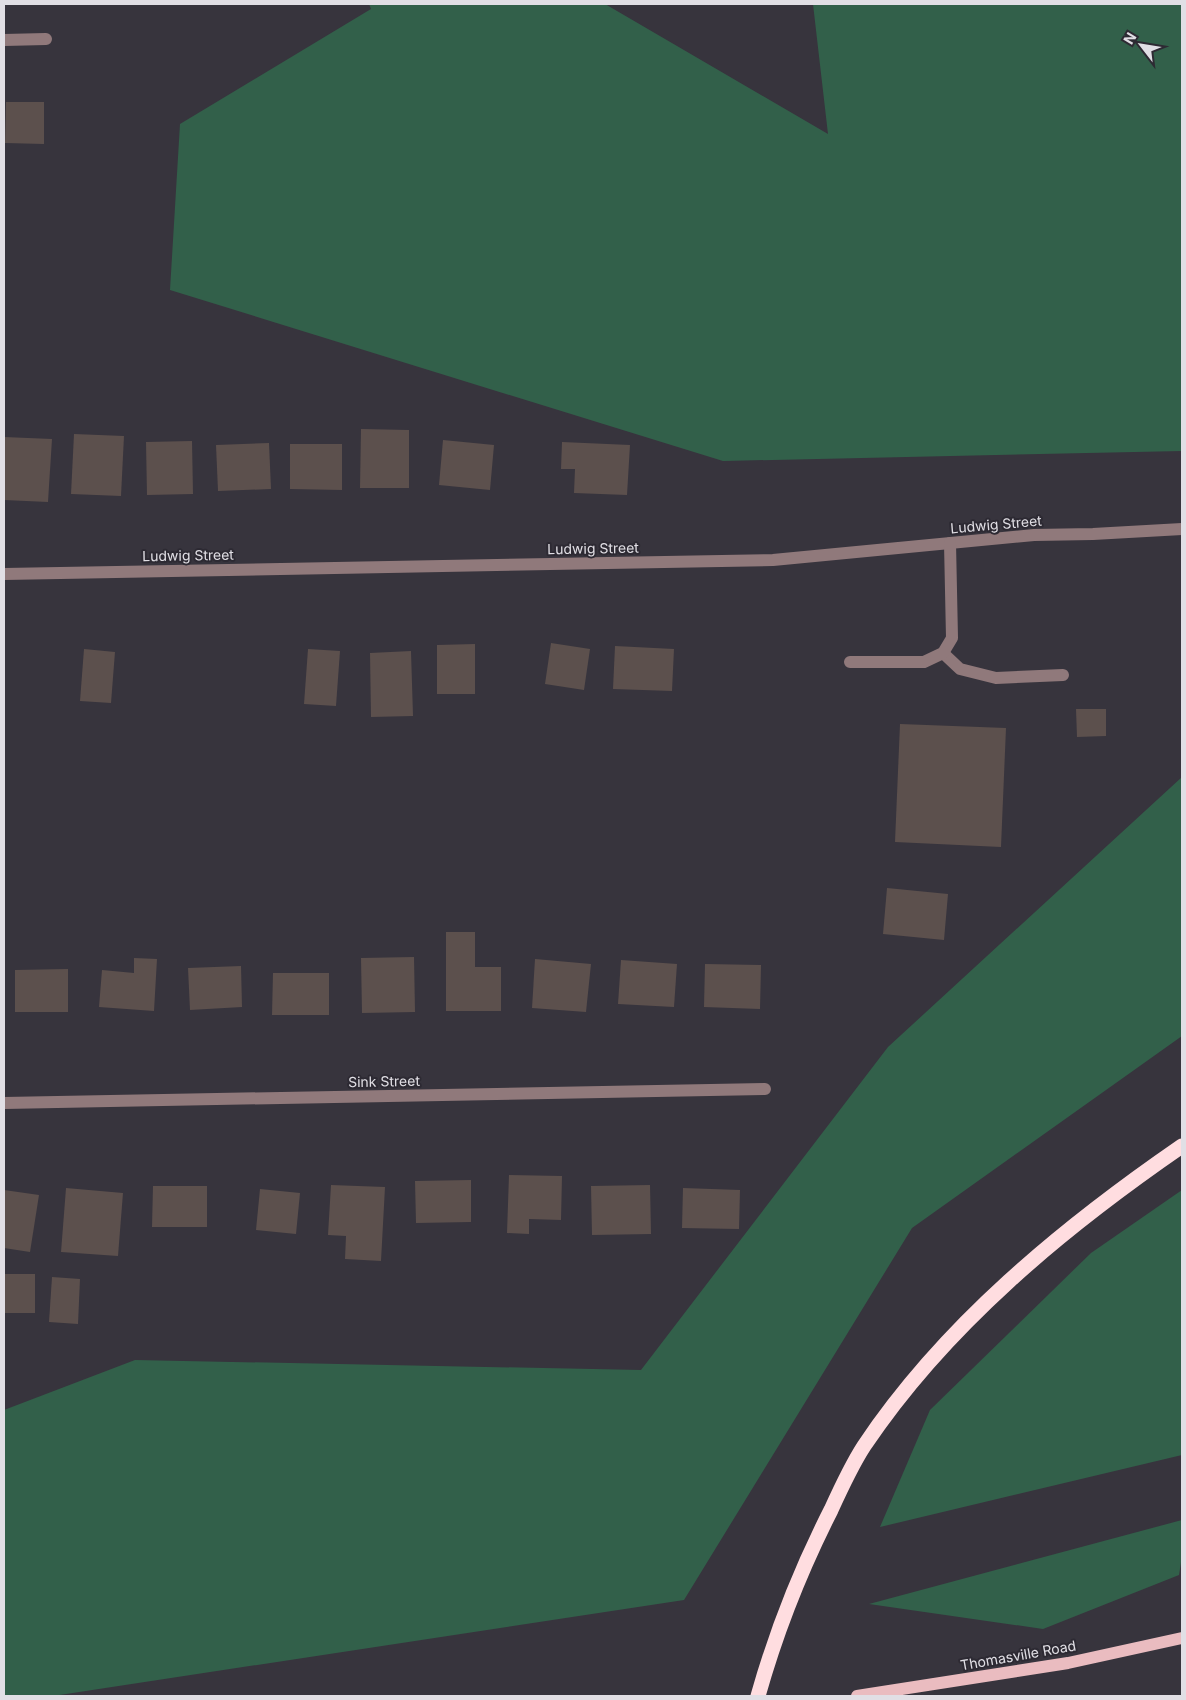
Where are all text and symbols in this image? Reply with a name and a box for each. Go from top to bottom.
north arrow [1116,20,1166,70]
text: N [1119,29,1139,47]
street label: Ludwig Street [950,512,1043,536]
street label: Ludwig Street [547,539,639,557]
street label: Ludwig Street [142,546,234,564]
street label: Sink Street [348,1072,420,1090]
street label: Thomasville Road [959,1636,1077,1674]

